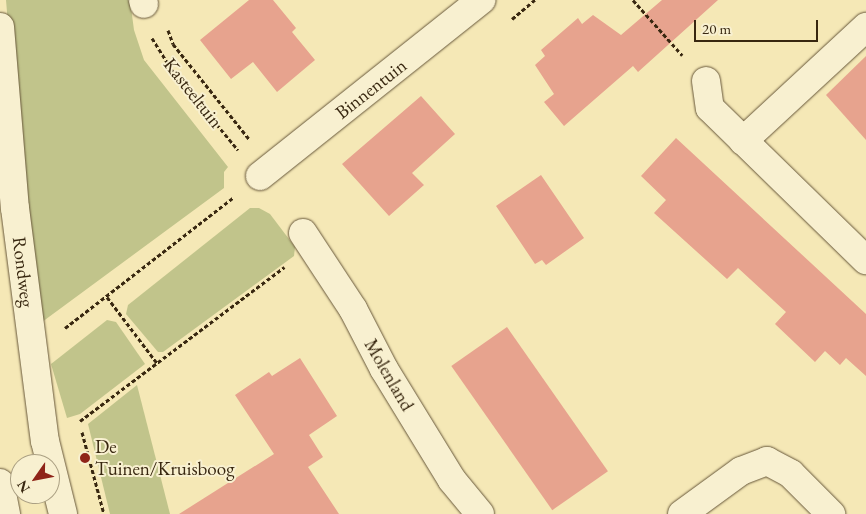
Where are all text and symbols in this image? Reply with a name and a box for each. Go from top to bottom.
scale bar [696,10,820,42]
text: 20 m [702,19,731,38]
street label: Kasteeltuin [159,53,227,133]
street label: Binnentuin [331,54,411,124]
street label: Rondweg [7,235,39,309]
street label: Molenland [359,335,419,415]
place label: De Tuinen/Kruisboog [95,436,234,480]
marker: De Tuinen/Kruisboog [79,452,91,464]
north arrow [10,454,60,504]
text: N [13,477,34,496]

